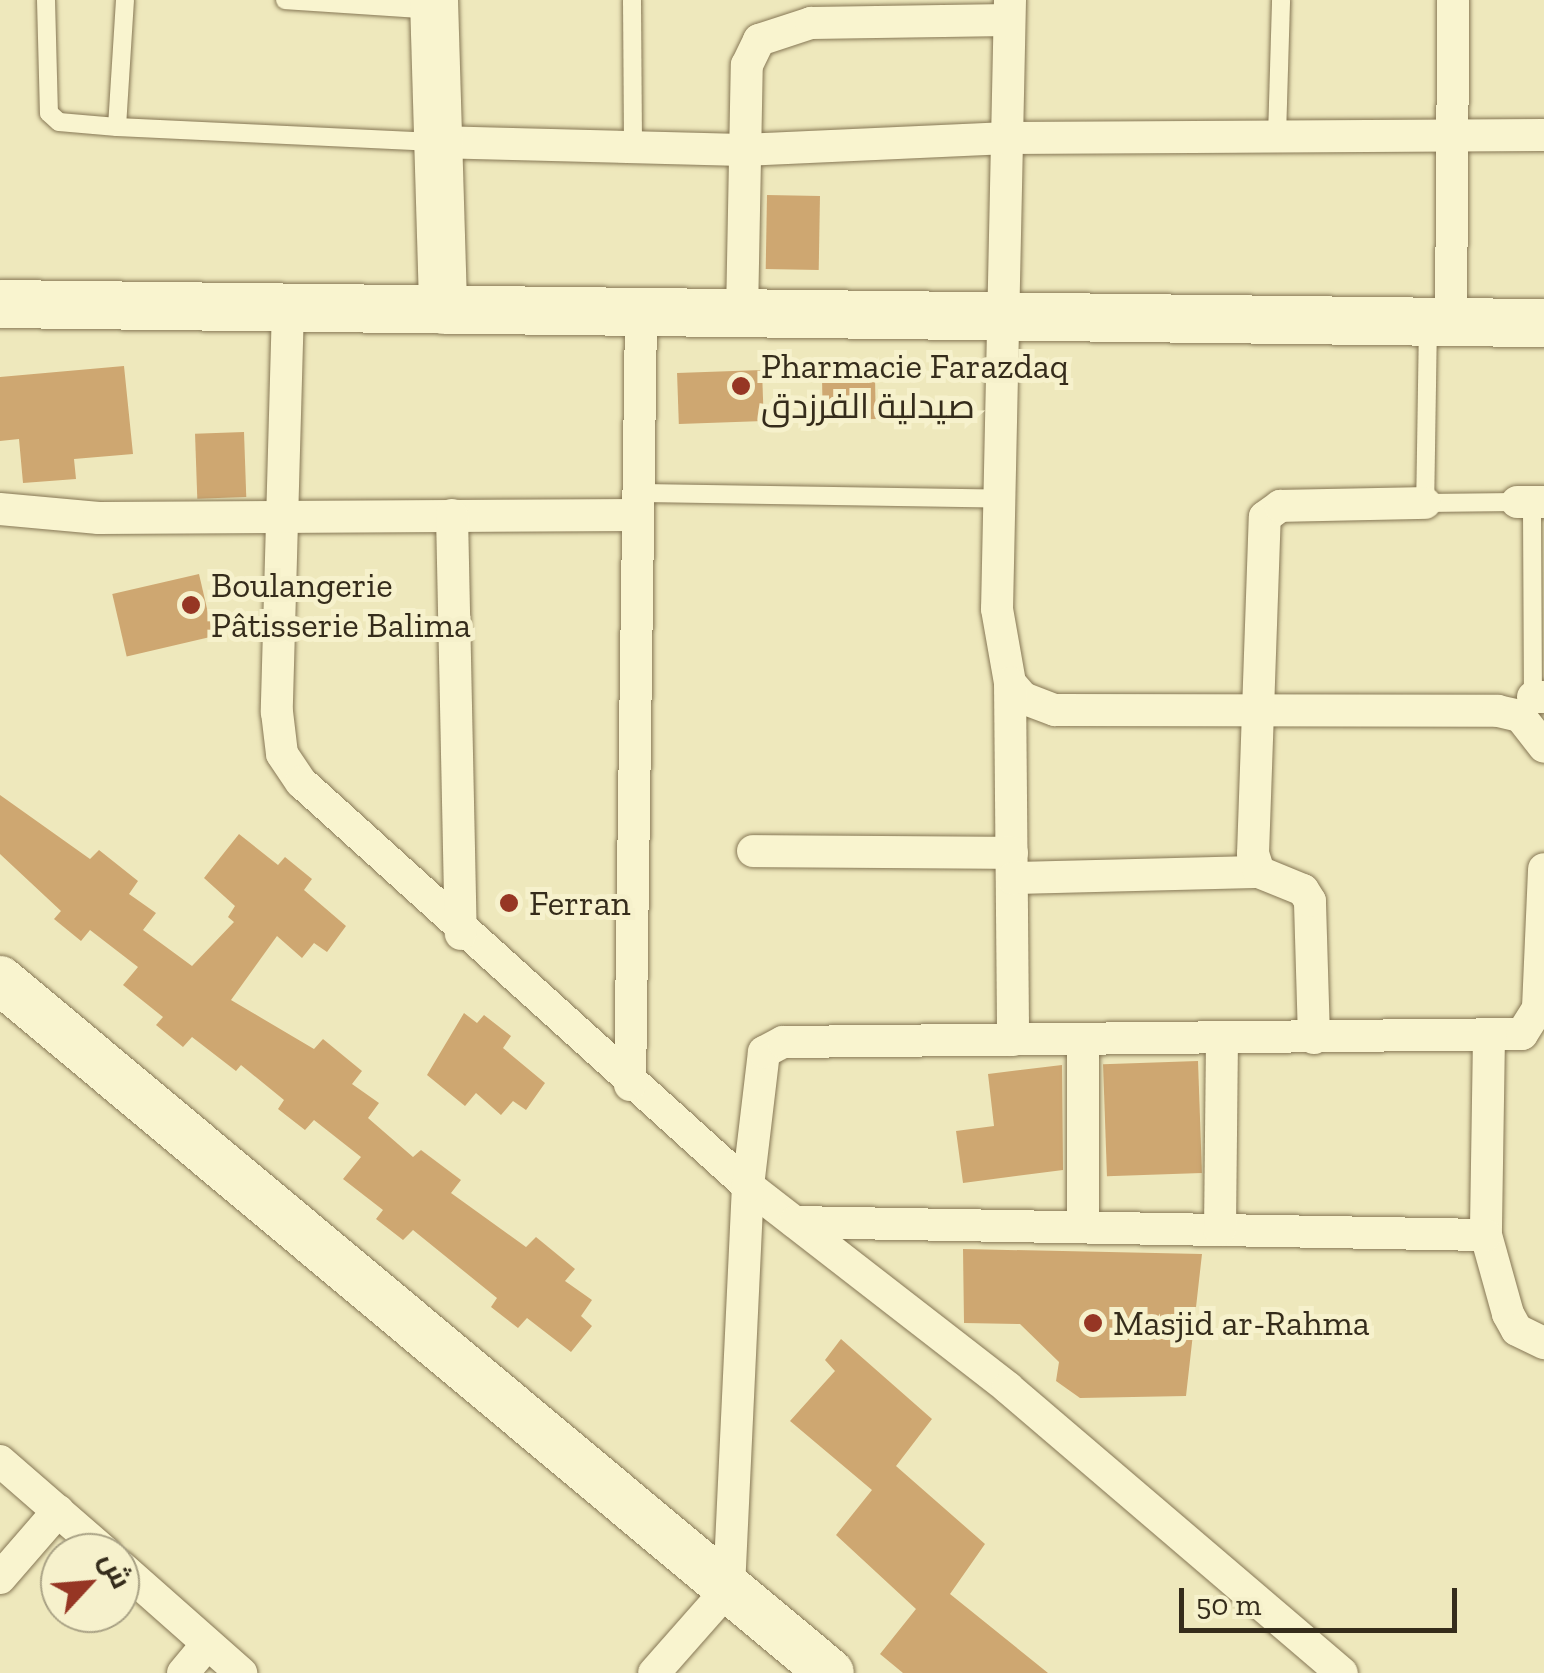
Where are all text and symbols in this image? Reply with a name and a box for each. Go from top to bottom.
place label: Pharmacie Farazdaq صيدلية الفرزدق [761,345,1068,427]
marker: Pharmacie Farazdaq صيدلية الفرزدق [730,375,752,397]
place label: Boulangerie Pâtisserie Balima [211,564,471,646]
marker: Boulangerie Pâtisserie Balima [180,594,202,616]
place label: Ferran [529,882,631,924]
marker: Ferran [498,892,520,914]
place label: Masjid ar-Rahma [1113,1302,1370,1344]
marker: Masjid ar-Rahma [1082,1312,1104,1334]
north arrow [40,1533,140,1633]
text: ش [93,1547,138,1594]
scale bar [1184,1568,1462,1630]
text: 50 m [1196,1587,1261,1623]

